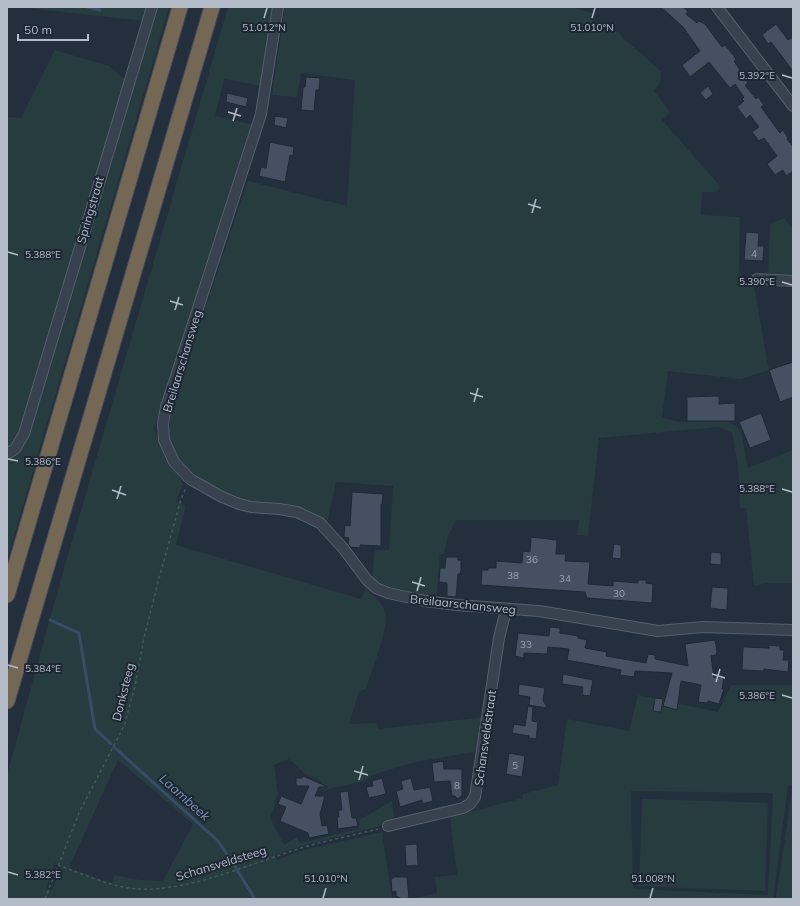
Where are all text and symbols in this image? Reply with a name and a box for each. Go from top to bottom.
scale bar [18,16,88,42]
text: 51.012°N [242,21,286,34]
text: 51.010°N [570,21,614,34]
text: 50 m [24,22,52,37]
text: 5.392°E [739,69,775,82]
street label: Springstraat [73,175,107,245]
house number: 4 [751,247,757,260]
text: 5.388°E [25,248,61,261]
text: 5.390°E [739,275,775,288]
street label: Breilaarschansweg [159,308,205,414]
text: 5.386°E [25,455,61,468]
text: 5.388°E [739,482,775,495]
house number: 36 [526,553,538,566]
house number: 38 [507,569,519,582]
house number: 34 [559,572,571,585]
house number: 30 [613,587,625,600]
street label: Breilaarschansweg [409,591,517,617]
house number: 33 [520,638,532,651]
street label: Donksteeg [109,661,137,723]
text: 5.384°E [25,662,61,675]
street label: Schansveldstraat [471,689,499,787]
text: 5.386°E [739,689,775,702]
house number: 5 [512,759,518,772]
water label: Laambeek [156,770,214,824]
house number: 8 [454,779,460,792]
street label: Schansveldsteeg [174,842,268,884]
text: 5.382°E [25,868,61,881]
text: 51.010°N [304,872,348,885]
text: 51.008°N [631,872,675,885]

